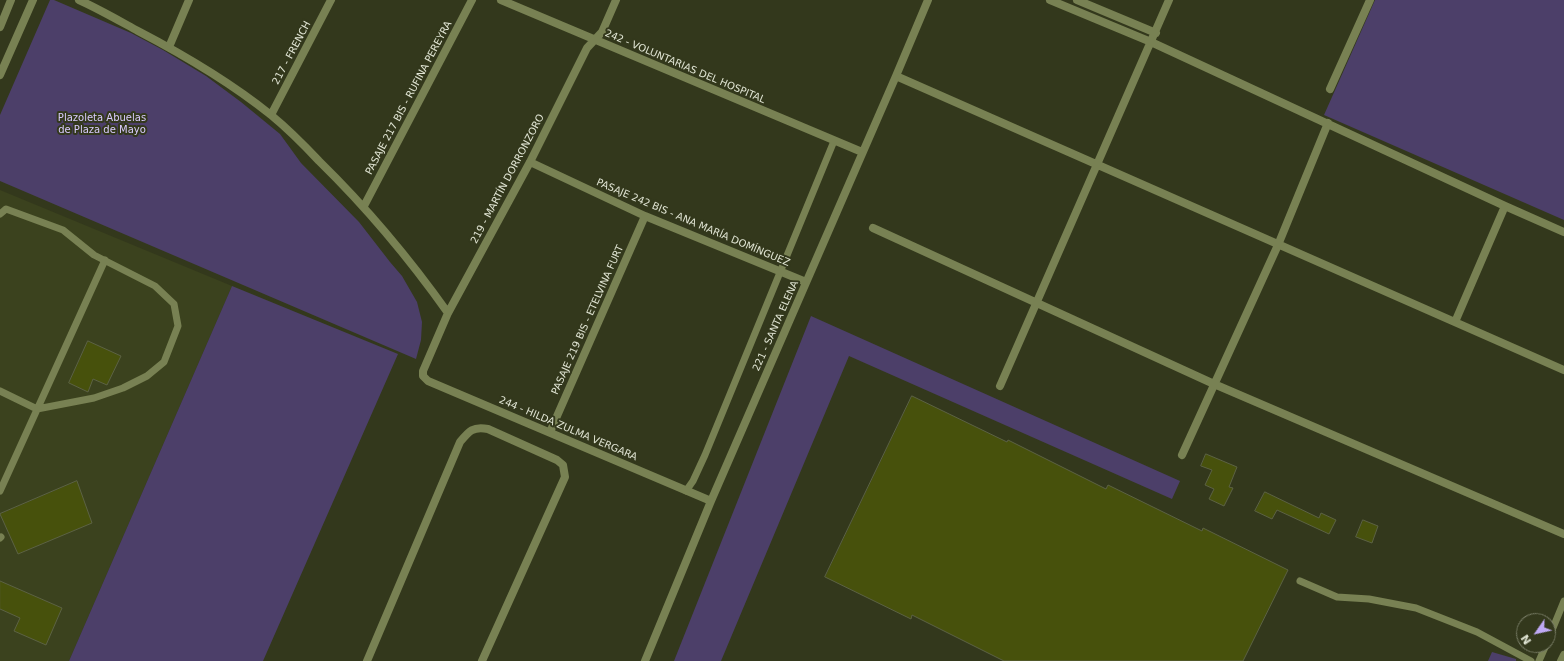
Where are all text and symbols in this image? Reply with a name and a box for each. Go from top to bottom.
street label: 217 - FRENCH [270,19,314,87]
street label: PASAJE 217 BIS - RUFINA PEREYRA [363,19,455,177]
street label: 242 - VOLUNTARIAS DEL HOSPITAL [603,28,767,106]
park label: Plazoleta Abuelas de Plaza de Mayo [58,112,146,136]
street label: 219 - MARTÍN DORRONZORO [469,112,547,246]
street label: PASAJE 242 BIS - ANA MARÍA DOMÍNGUEZ [594,177,792,269]
street label: PASAJE 219 BIS - ETELVINA FURT [550,243,626,397]
street label: 221 - SANTA ELENA [751,279,801,373]
street label: 244 - HILDA ZULMA VERGARA [497,394,639,464]
north arrow [1516,613,1556,653]
text: N [1518,632,1534,647]

